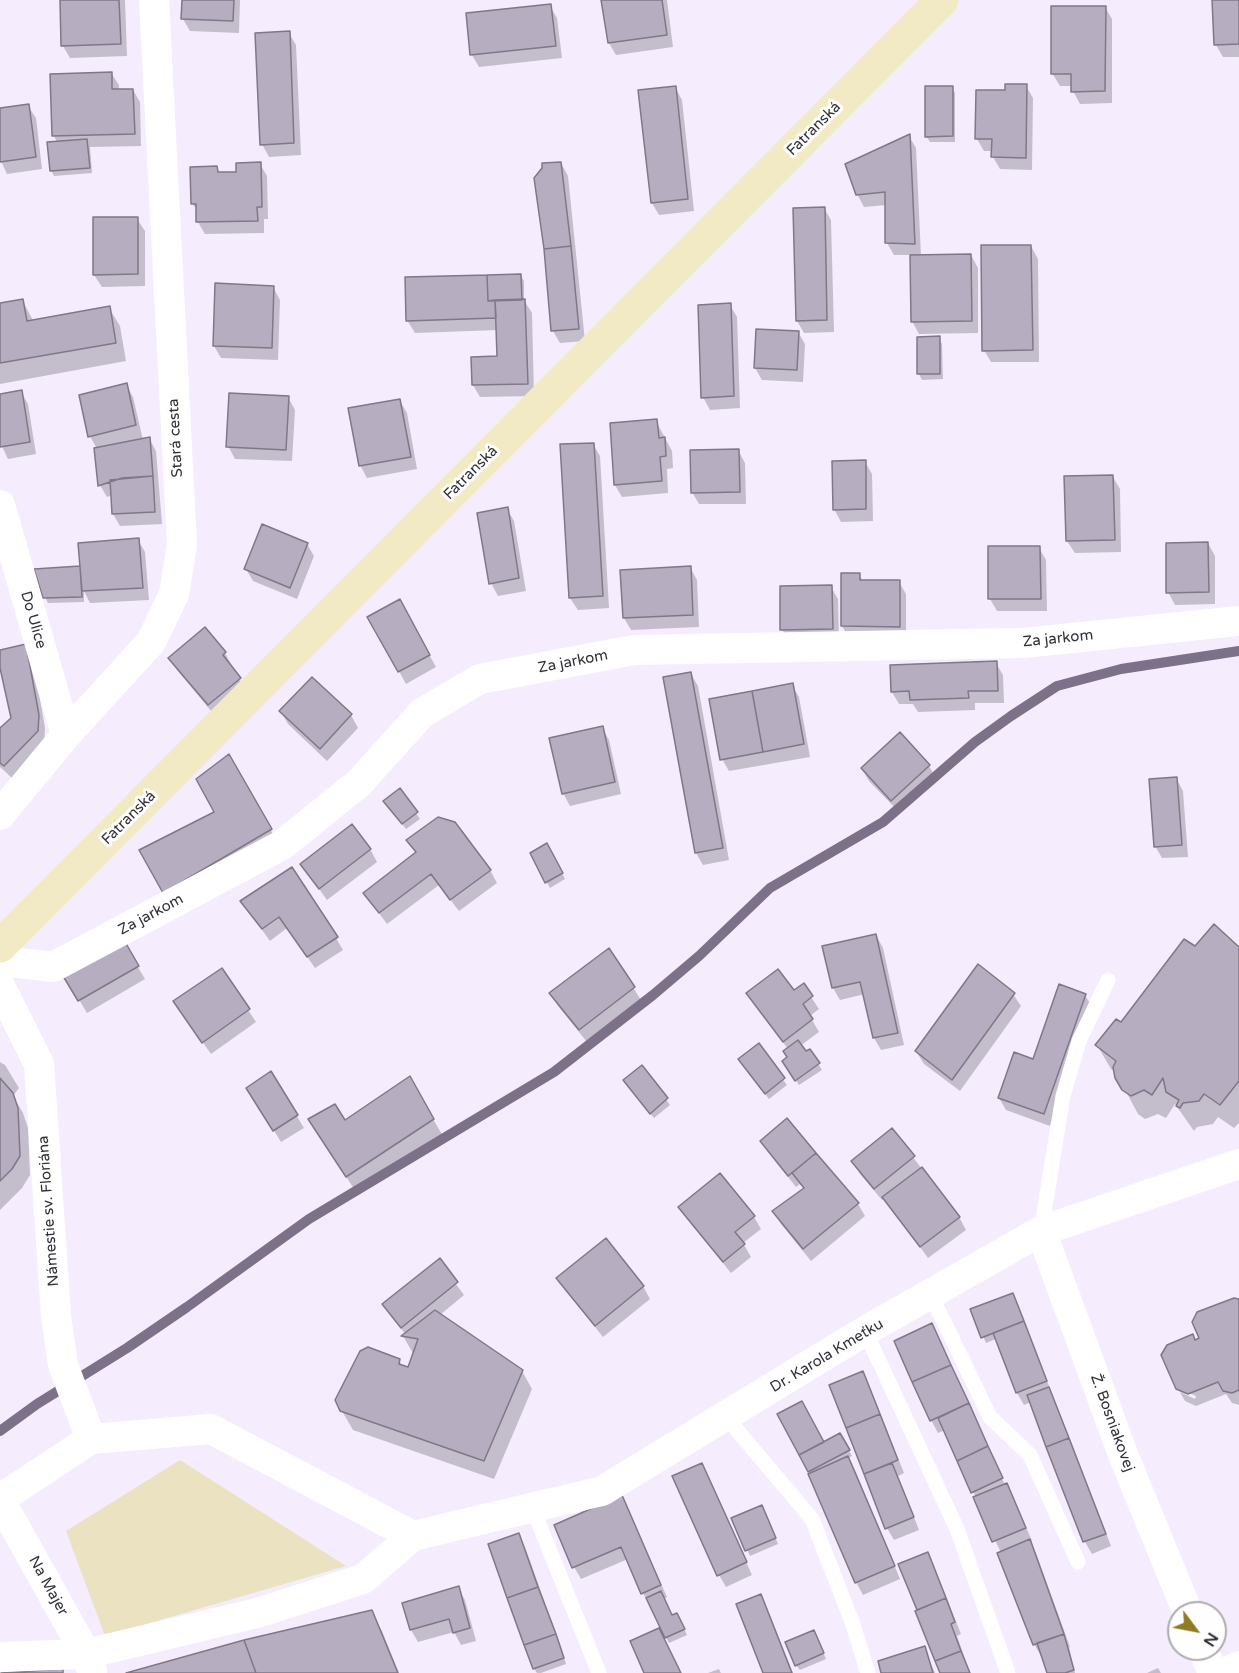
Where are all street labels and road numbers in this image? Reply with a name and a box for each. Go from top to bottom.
street label: Fatranská [783,98,845,160]
street label: Stará cesta [165,398,187,478]
street label: Fatranská [440,442,502,504]
street label: Do Ulice [16,589,50,651]
street label: Za jarkom [1022,626,1094,652]
street label: Za jarkom [537,646,609,678]
street label: Fatranská [98,787,160,849]
street label: Za jarkom [116,890,186,940]
street label: Námestie sv. Floriána [35,1135,63,1287]
street label: Dr. Karola Kmeťku [767,1315,887,1397]
street label: Ž. Bosniakovej [1086,1372,1138,1474]
street label: Na Majer [24,1553,72,1619]

